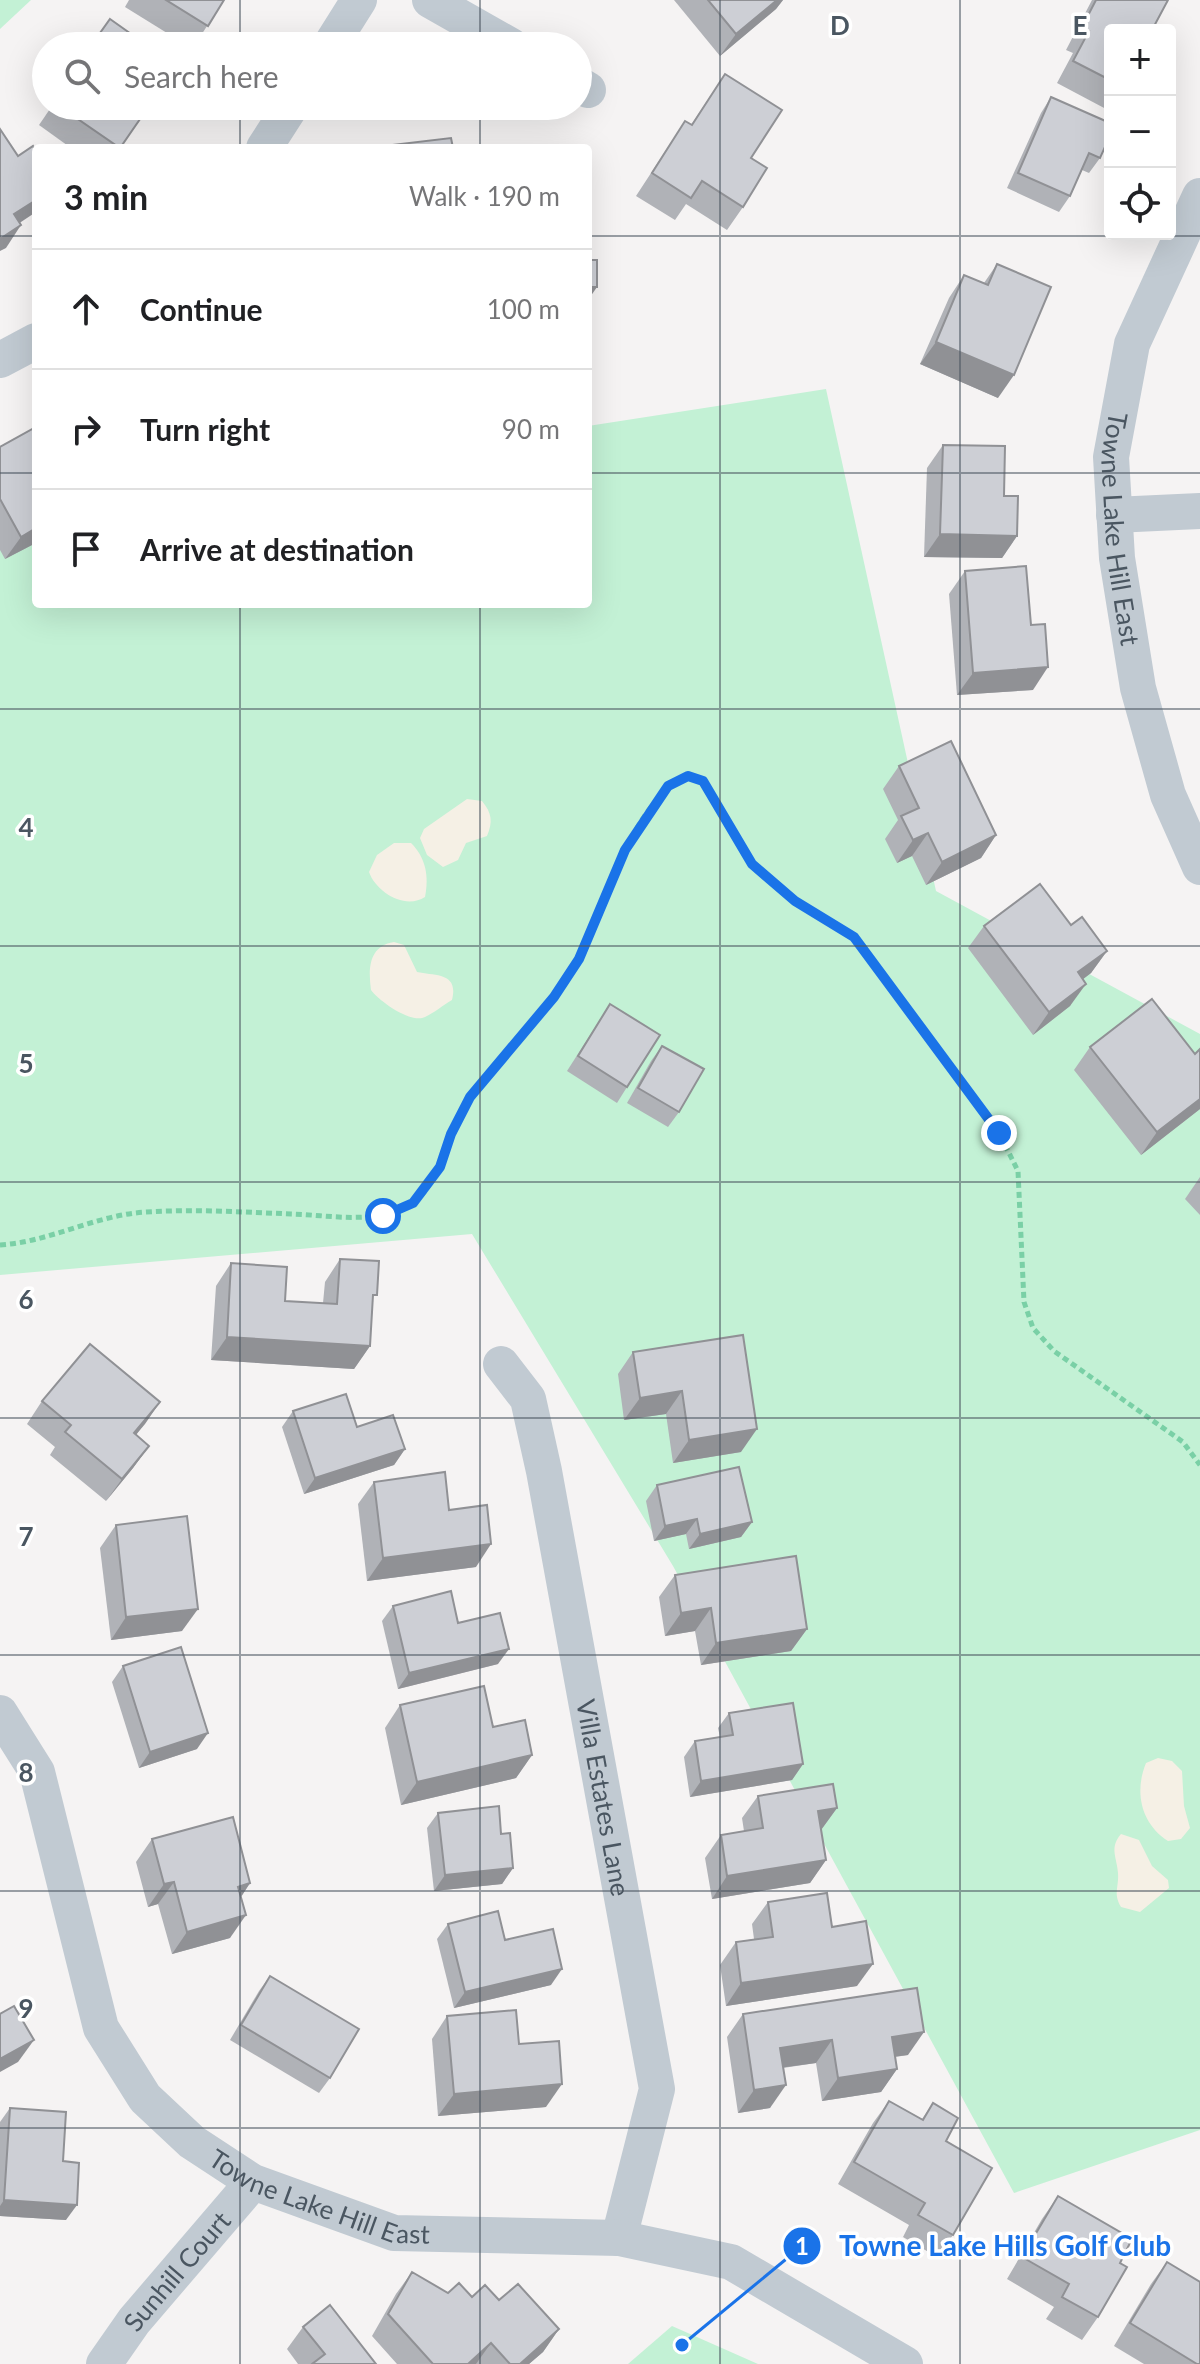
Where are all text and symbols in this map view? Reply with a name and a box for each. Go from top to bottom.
text: D [830,9,850,41]
text: E [1073,9,1087,41]
map controls [1104,24,1176,240]
button: + [1104,24,1176,96]
search box [32,32,592,120]
icon: search [60,54,104,98]
text: Search here [124,58,279,94]
button: − [1104,96,1176,168]
button: locate [1104,168,1176,240]
text: 3 min [64,176,148,217]
text: Walk · 190 m [409,180,560,212]
icon: ahead [64,287,108,331]
text: Continue [140,291,263,327]
text: 100 m [487,293,560,325]
icon: right [64,407,108,451]
street label: Towne Lake Hill East [1095,410,1147,648]
text: Turn right [140,411,270,447]
text: 90 m [502,413,560,445]
icon: arrive [64,527,108,571]
text: Arrive at destination [140,531,414,567]
text: 4 [18,811,34,843]
text: 5 [18,1047,34,1079]
route end [981,1115,1017,1151]
route start [365,1198,401,1234]
text: 6 [18,1283,34,1315]
text: 7 [18,1520,34,1552]
street label: Villa Estates Lane [570,1697,637,1899]
text: 8 [18,1756,34,1788]
text: 9 [18,1992,34,2024]
street label: Towne Lake Hill East [203,2142,431,2250]
street label: Sunhill Court [116,2204,237,2337]
callout: Towne Lake Hills Golf Club [782,2220,1187,2272]
text: Towne Lake Hills Golf Club [839,2228,1171,2262]
text: 1 [795,2231,809,2260]

